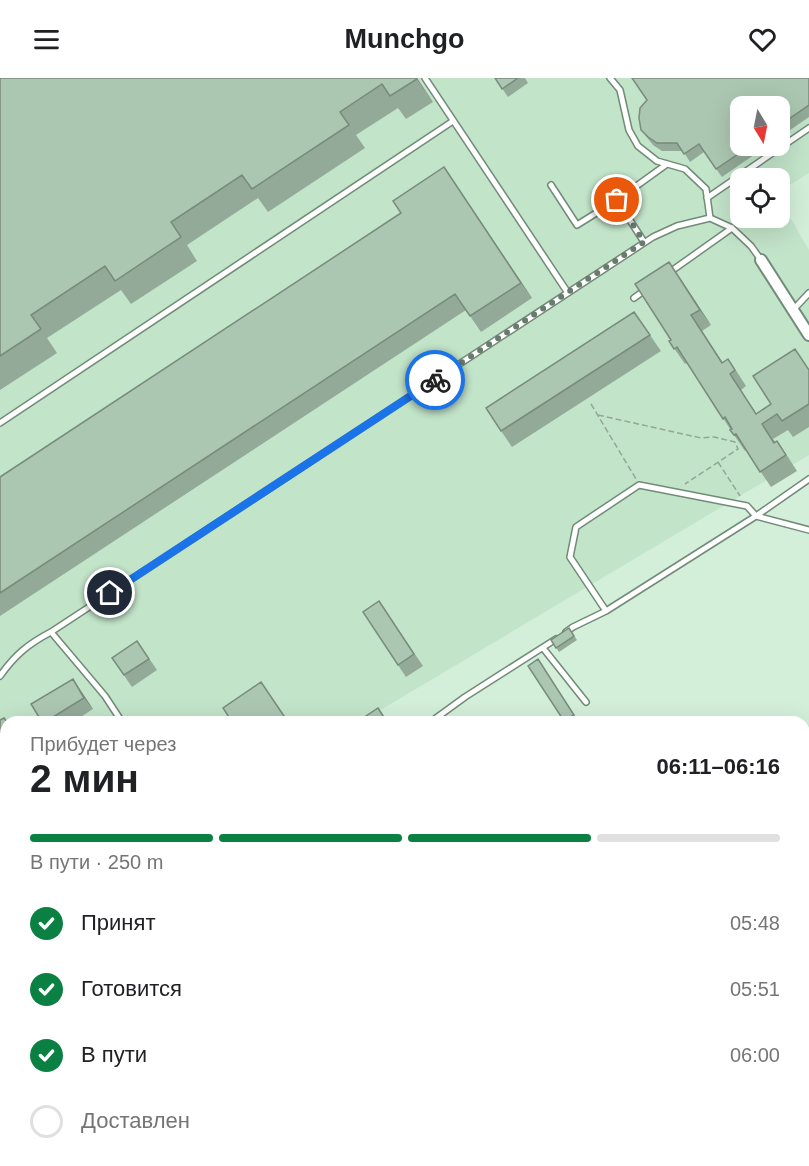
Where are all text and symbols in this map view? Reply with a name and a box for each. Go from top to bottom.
icon: menu [30,23,63,56]
icon: heart [746,23,779,56]
text: Munchgo [345,24,464,54]
north arrow [730,96,790,156]
map controls [730,96,790,228]
button: locate [730,168,790,228]
pin [591,174,642,225]
icon: bag [600,183,633,216]
courier [405,350,465,410]
icon: bike [419,364,452,397]
pin [84,567,135,618]
icon: home [93,576,126,609]
text: Прибудет через [30,733,176,755]
text: 06:11–06:16 [656,754,780,779]
text: 2 мин [30,757,139,800]
text: В пути · 250 m [30,851,163,873]
icon: check [30,907,63,940]
text: Принят [81,910,155,935]
text: 05:48 [730,912,780,934]
icon: check [30,973,63,1006]
text: Готовится [81,976,182,1001]
text: 05:51 [730,978,780,1000]
icon: check [30,1039,63,1072]
text: В пути [81,1042,147,1067]
text: 06:00 [730,1044,780,1066]
text: Доставлен [81,1108,190,1133]

